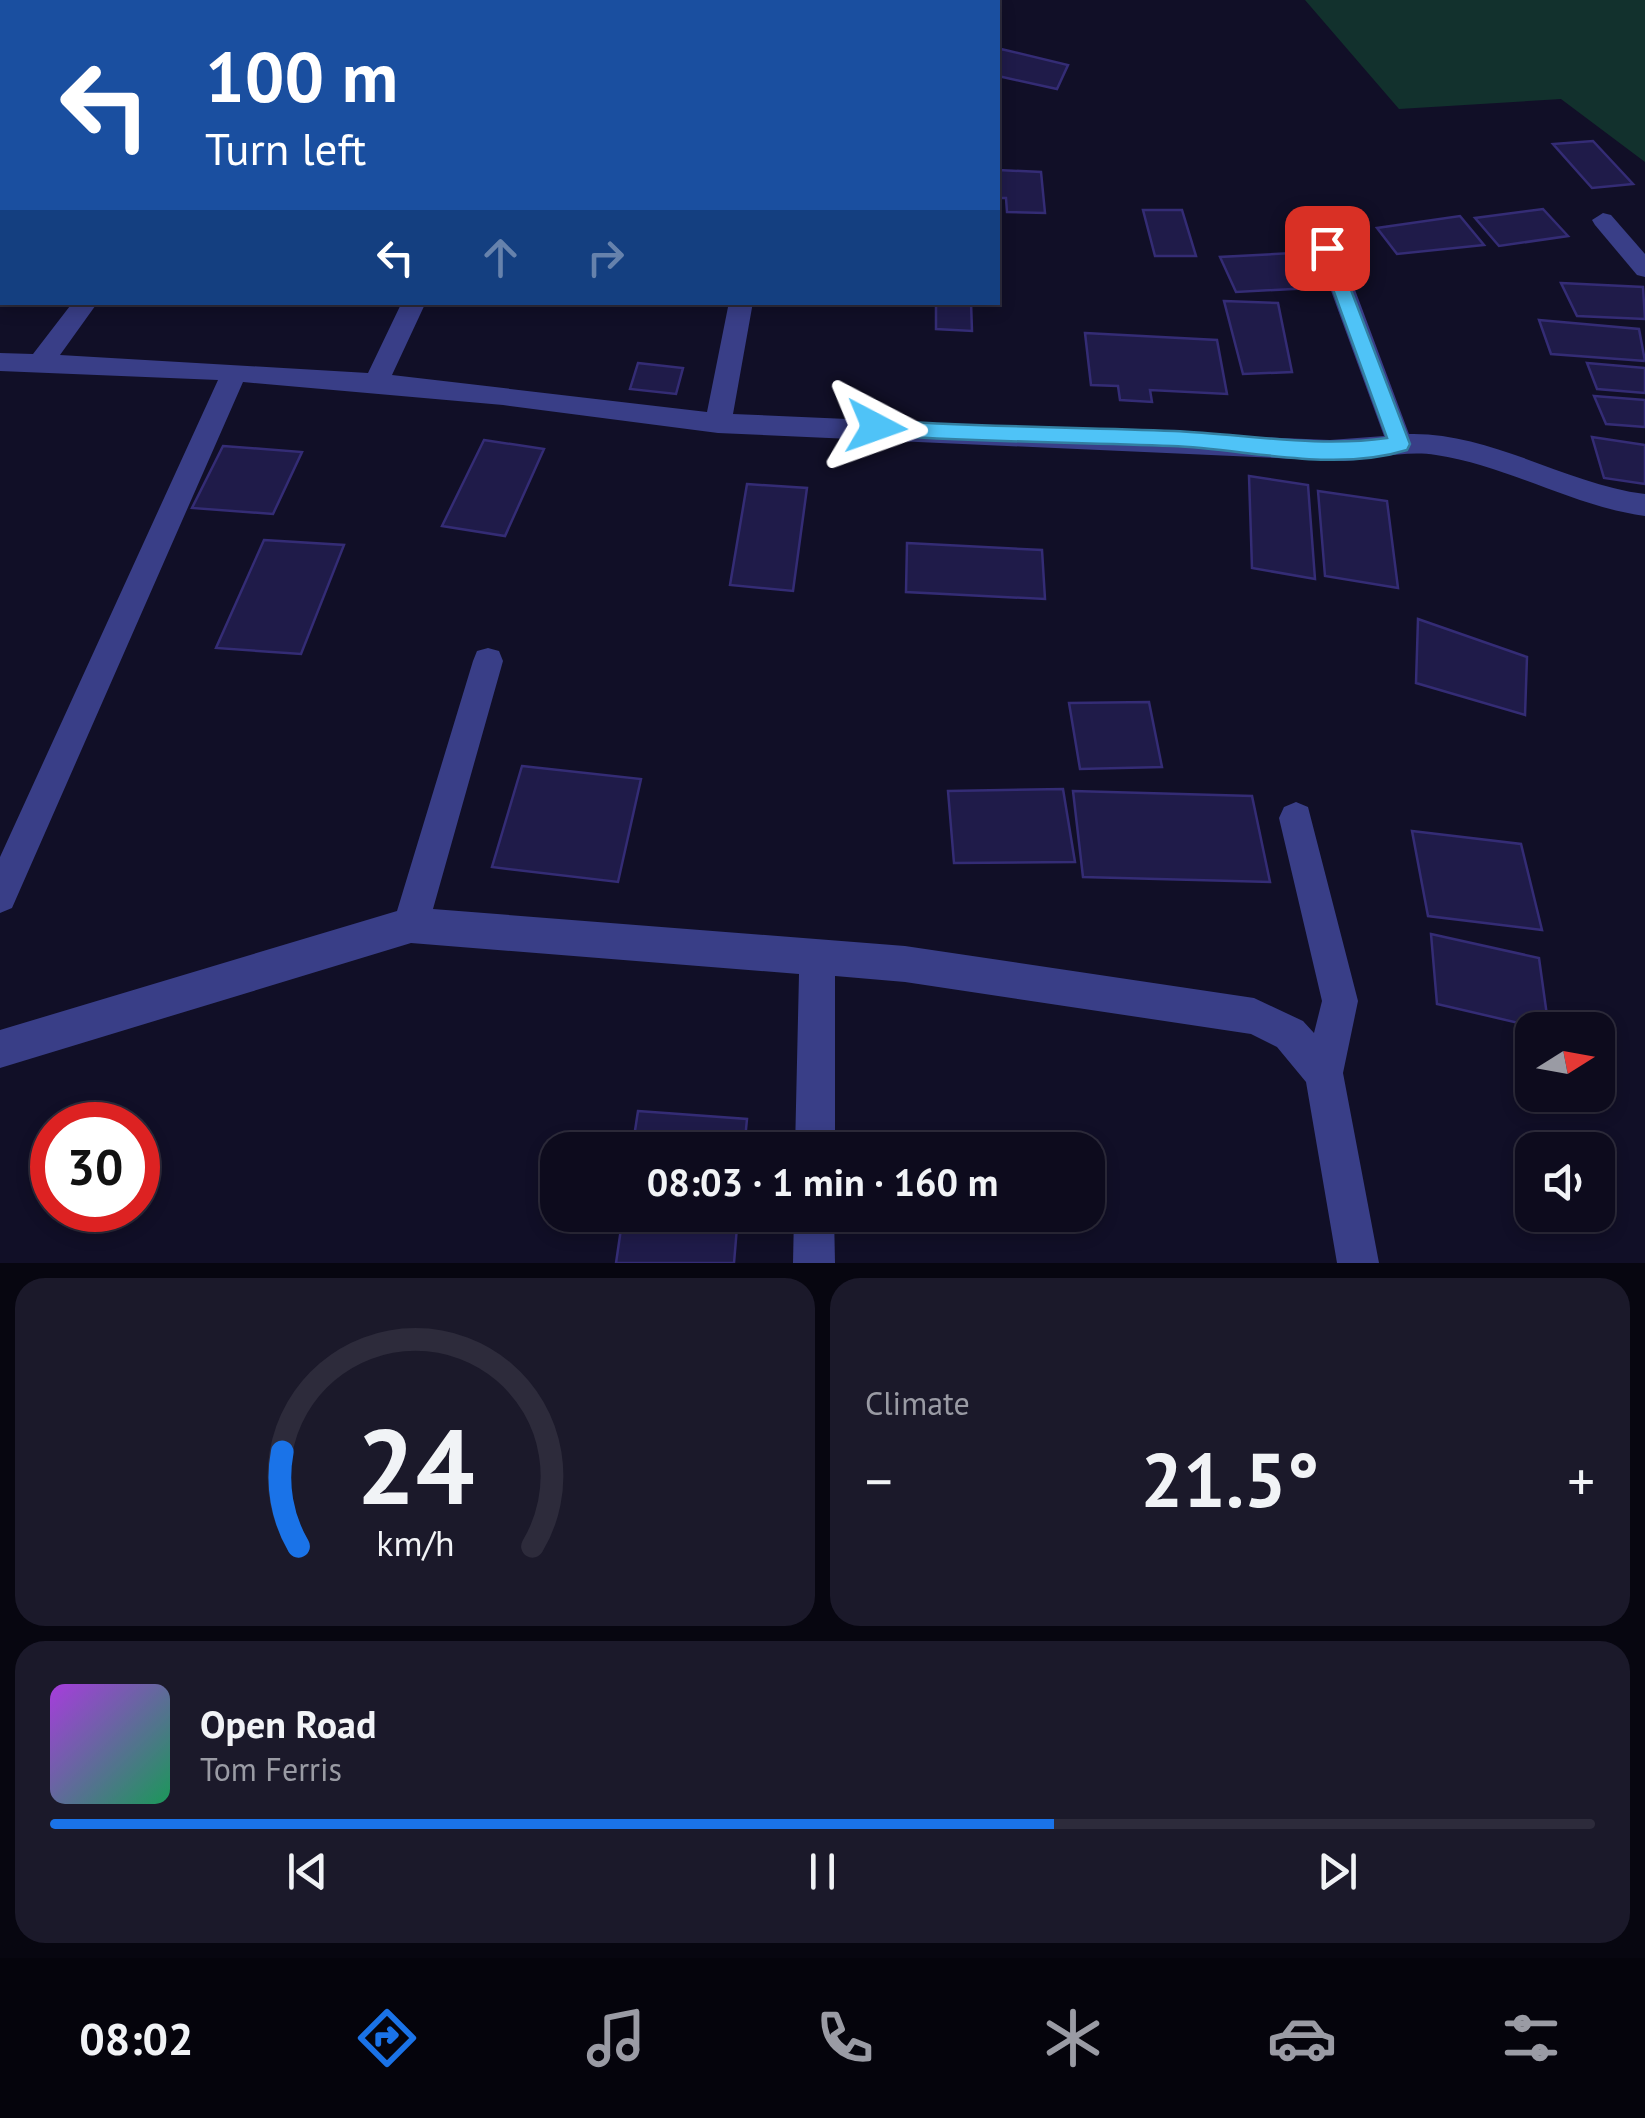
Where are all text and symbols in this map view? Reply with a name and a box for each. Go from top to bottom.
text: 100 m [205,31,398,121]
icon: left [40,40,170,170]
text: Turn left [205,119,366,177]
pin [1285,206,1370,291]
icon: arrive [1300,221,1355,276]
icon: left [368,230,423,285]
icon: ahead [473,230,528,285]
icon: right [578,230,633,285]
position arrow [824,375,928,479]
north arrow [1515,1012,1615,1112]
map controls [1515,1012,1615,1232]
speed limit sign: 30 [30,1102,160,1232]
button: sound [1515,1132,1615,1232]
text: 08:03 · 1 min · 160 m [647,1157,998,1206]
text: Climate [865,1382,970,1424]
text: 24 [356,1398,474,1533]
text: 21.5° [1141,1431,1319,1528]
text: − [865,1445,893,1516]
text: + [1567,1445,1595,1516]
text: km/h [376,1520,454,1566]
text: Open Road [200,1699,376,1748]
text: Tom Ferris [200,1748,342,1790]
icon: previous [280,1844,335,1899]
icon: pause [795,1844,850,1899]
icon: next [1310,1844,1365,1899]
icon: directions [352,2003,422,2073]
icon: music [581,2003,651,2073]
icon: phone [810,2003,880,2073]
icon: climate [1038,2003,1108,2073]
icon: car [1267,2003,1337,2073]
icon: filters [1496,2003,1566,2073]
text: 08:02 [79,2009,194,2067]

